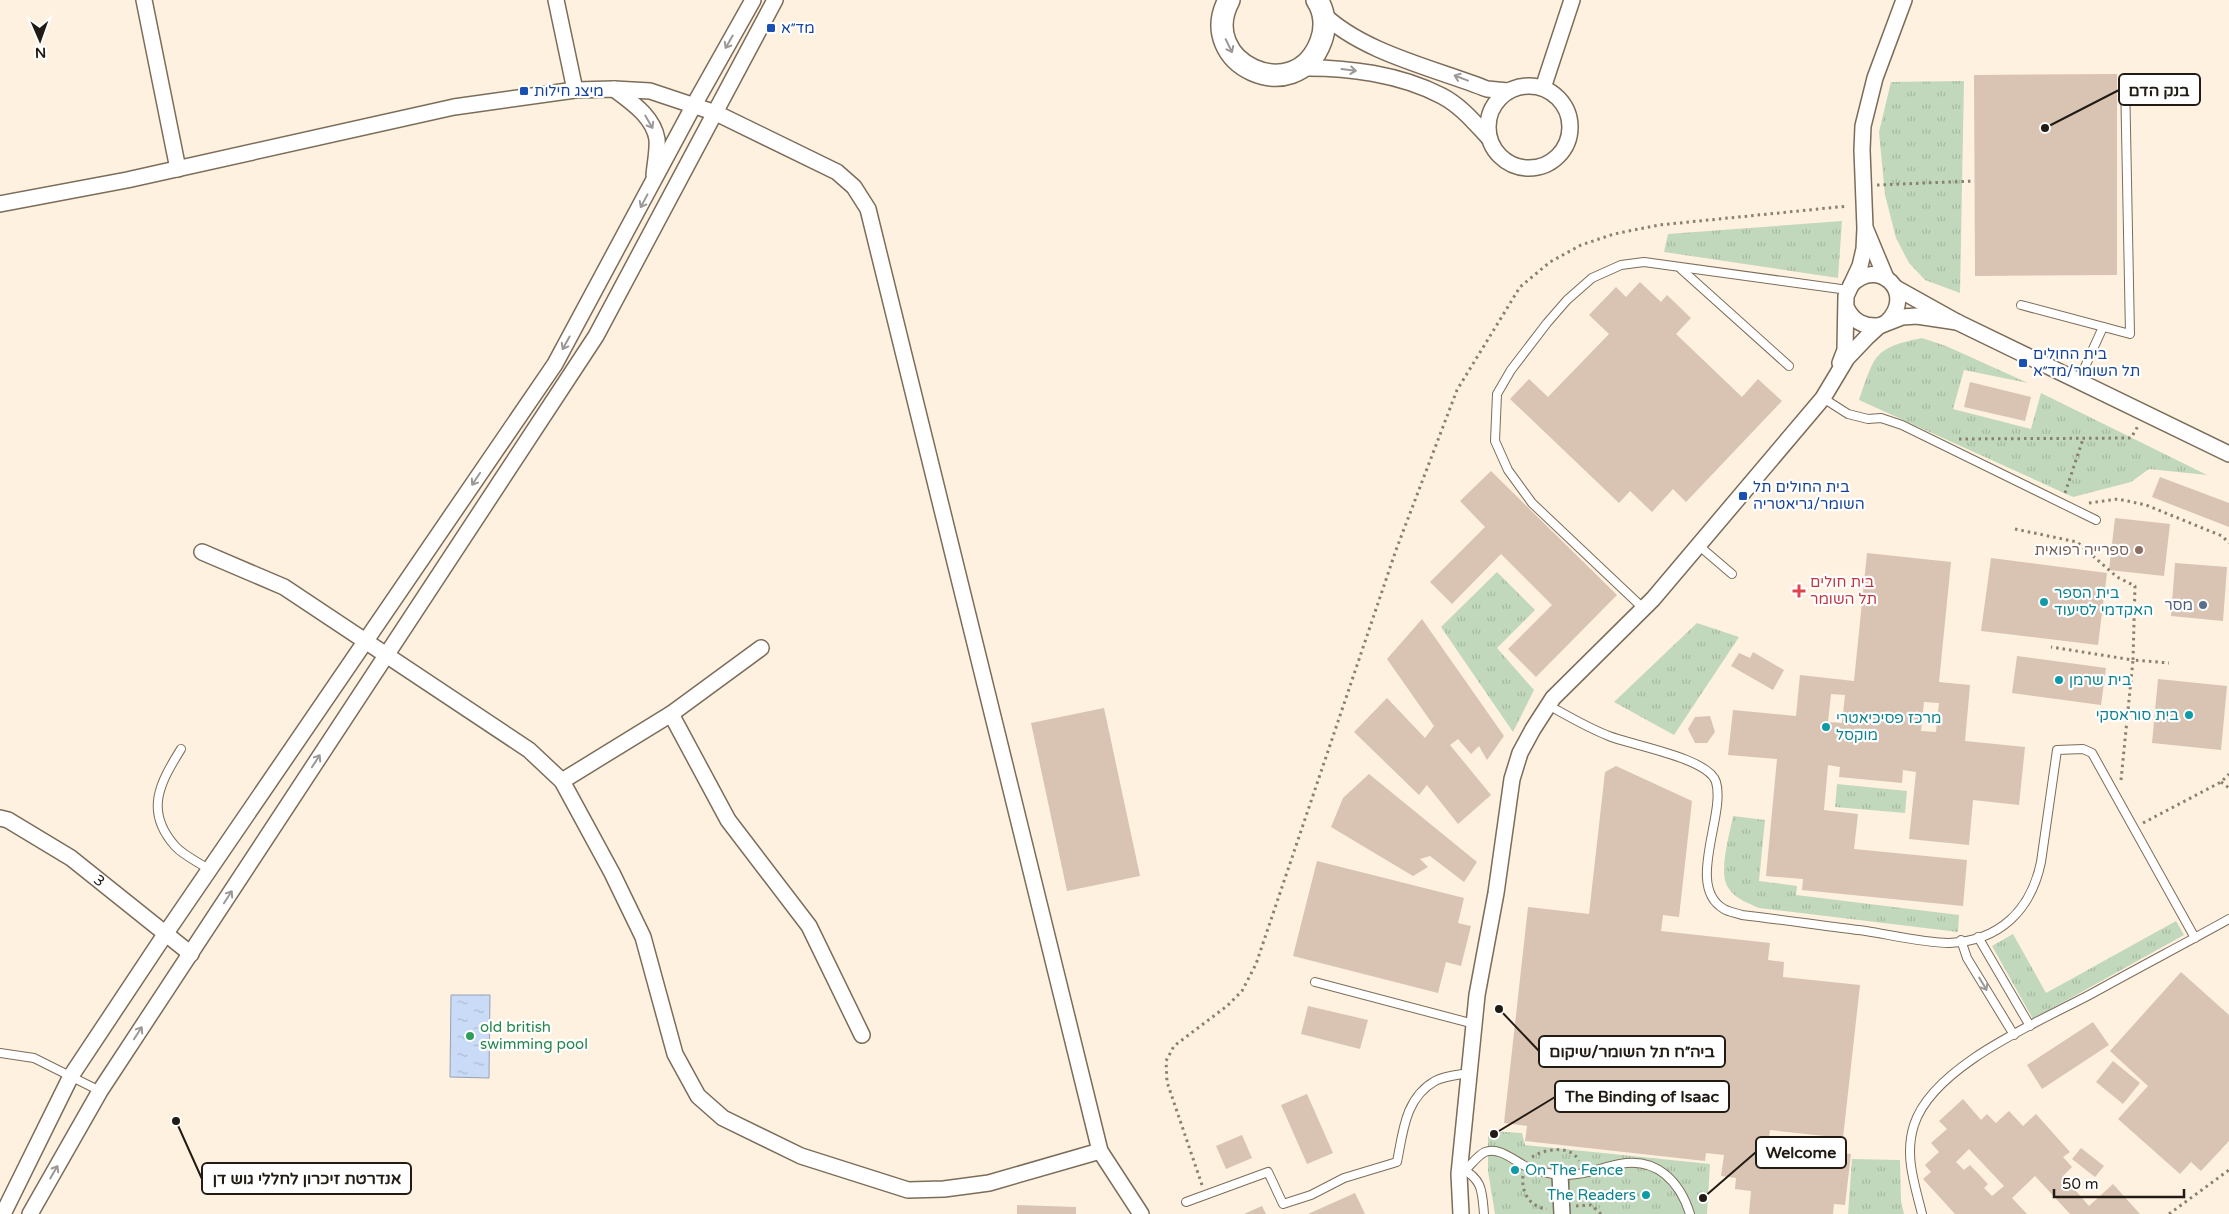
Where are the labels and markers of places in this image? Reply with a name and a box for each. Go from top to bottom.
place label: מד״א [781,19,815,37]
marker: מד״א [765,22,777,34]
callout: בנק הדם [2119,74,2200,105]
place label: מיצג חילות [534,82,604,100]
marker: מיצג חילות [518,85,530,97]
place label: בית החולים תל השומר/מד״א [2033,345,2140,380]
marker: בית החולים תל השומר/מד״א [2017,357,2029,369]
place label: בית החולים תל השומר/גריאטריה [1753,478,1865,513]
marker: בית החולים תל השומר/גריאטריה [1737,490,1749,502]
place label: ספרייה רפואית [2034,541,2129,559]
marker: ספרייה רפואית [2133,544,2145,556]
place label: בית חולים תל השומר [1810,573,1877,608]
marker: בית חולים תל השומר [1792,584,1806,598]
place label: בית הספר האקדמי לסיעוד [2054,584,2153,619]
marker: בית הספר האקדמי לסיעוד [2038,596,2050,608]
place label: מסר [2164,596,2193,614]
marker: מסר [2197,599,2209,611]
place label: בית שרמן [2069,671,2132,689]
marker: בית שרמן [2053,674,2065,686]
place label: בית סוראסקי [2096,706,2179,724]
place label: מרכז פסיכיאטרי מוקסל [1836,709,1941,744]
marker: בית סוראסקי [2183,709,2195,721]
marker: מרכז פסיכיאטרי מוקסל [1820,721,1832,733]
place label: old british swimming pool [480,1018,588,1053]
marker: old british swimming pool [464,1030,476,1042]
callout: ביה״ח תל השומר/שיקום [1539,1036,1725,1067]
callout: The Binding of Isaac [1555,1081,1729,1112]
callout: Welcome [1756,1137,1846,1168]
place label: On The Fence [1525,1161,1623,1179]
callout: אנדרטת זיכרון לחללי גוש דן [202,1163,411,1194]
marker: On The Fence [1509,1164,1521,1176]
place label: The Readers [1547,1186,1636,1204]
marker: The Readers [1640,1189,1652,1201]

